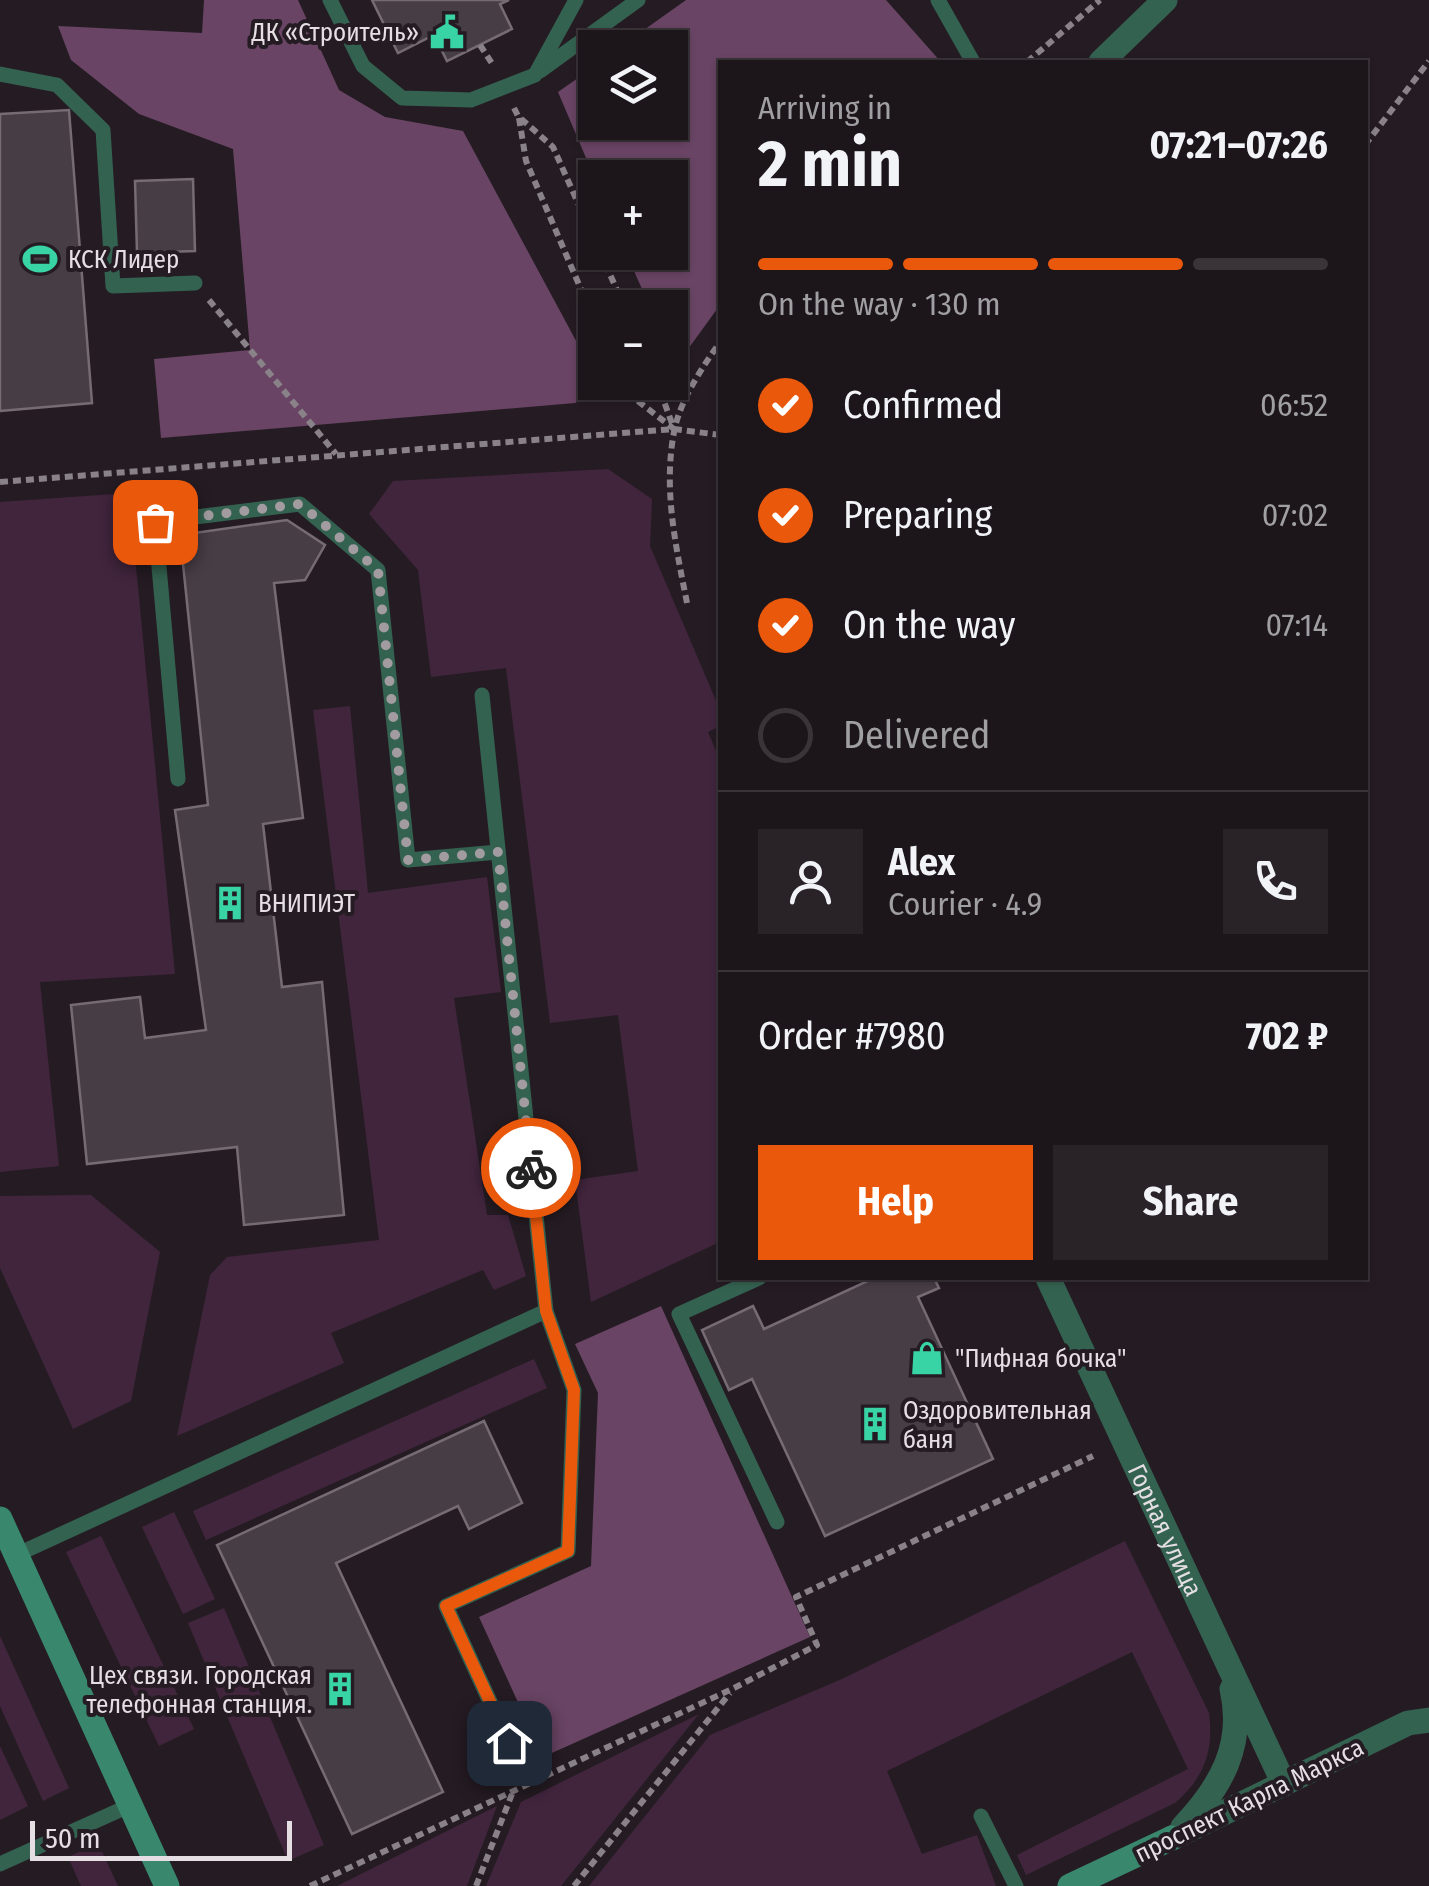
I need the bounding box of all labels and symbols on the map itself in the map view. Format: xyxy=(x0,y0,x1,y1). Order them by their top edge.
public building icon: ДК «Строитель» xyxy=(428,13,466,51)
place label: ДК «Строитель» xyxy=(251,18,419,48)
sports icon: КСК Лидер xyxy=(21,240,59,278)
place label: КСК Лидер xyxy=(68,245,179,275)
pin xyxy=(113,480,198,565)
building icon: ВНИПИЭТ xyxy=(211,884,249,922)
place label: ВНИПИЭТ xyxy=(258,889,355,919)
courier xyxy=(481,1118,581,1218)
shop icon: "Пифная бочка" xyxy=(908,1339,946,1377)
place label: "Пифная бочка" xyxy=(955,1344,1126,1374)
place label: Оздоровительная баня xyxy=(903,1396,1092,1455)
building icon: Оздоровительная баня xyxy=(856,1405,894,1443)
street label: Горная улица xyxy=(1121,1460,1208,1601)
place label: Цех связи. Городская телефонная станция. xyxy=(87,1661,312,1720)
building icon: Цех связи. Городская телефонная станция. xyxy=(321,1670,359,1708)
pin xyxy=(467,1701,552,1786)
street label: проспект Карла Маркса xyxy=(1130,1732,1369,1869)
scale bar xyxy=(30,1816,292,1860)

